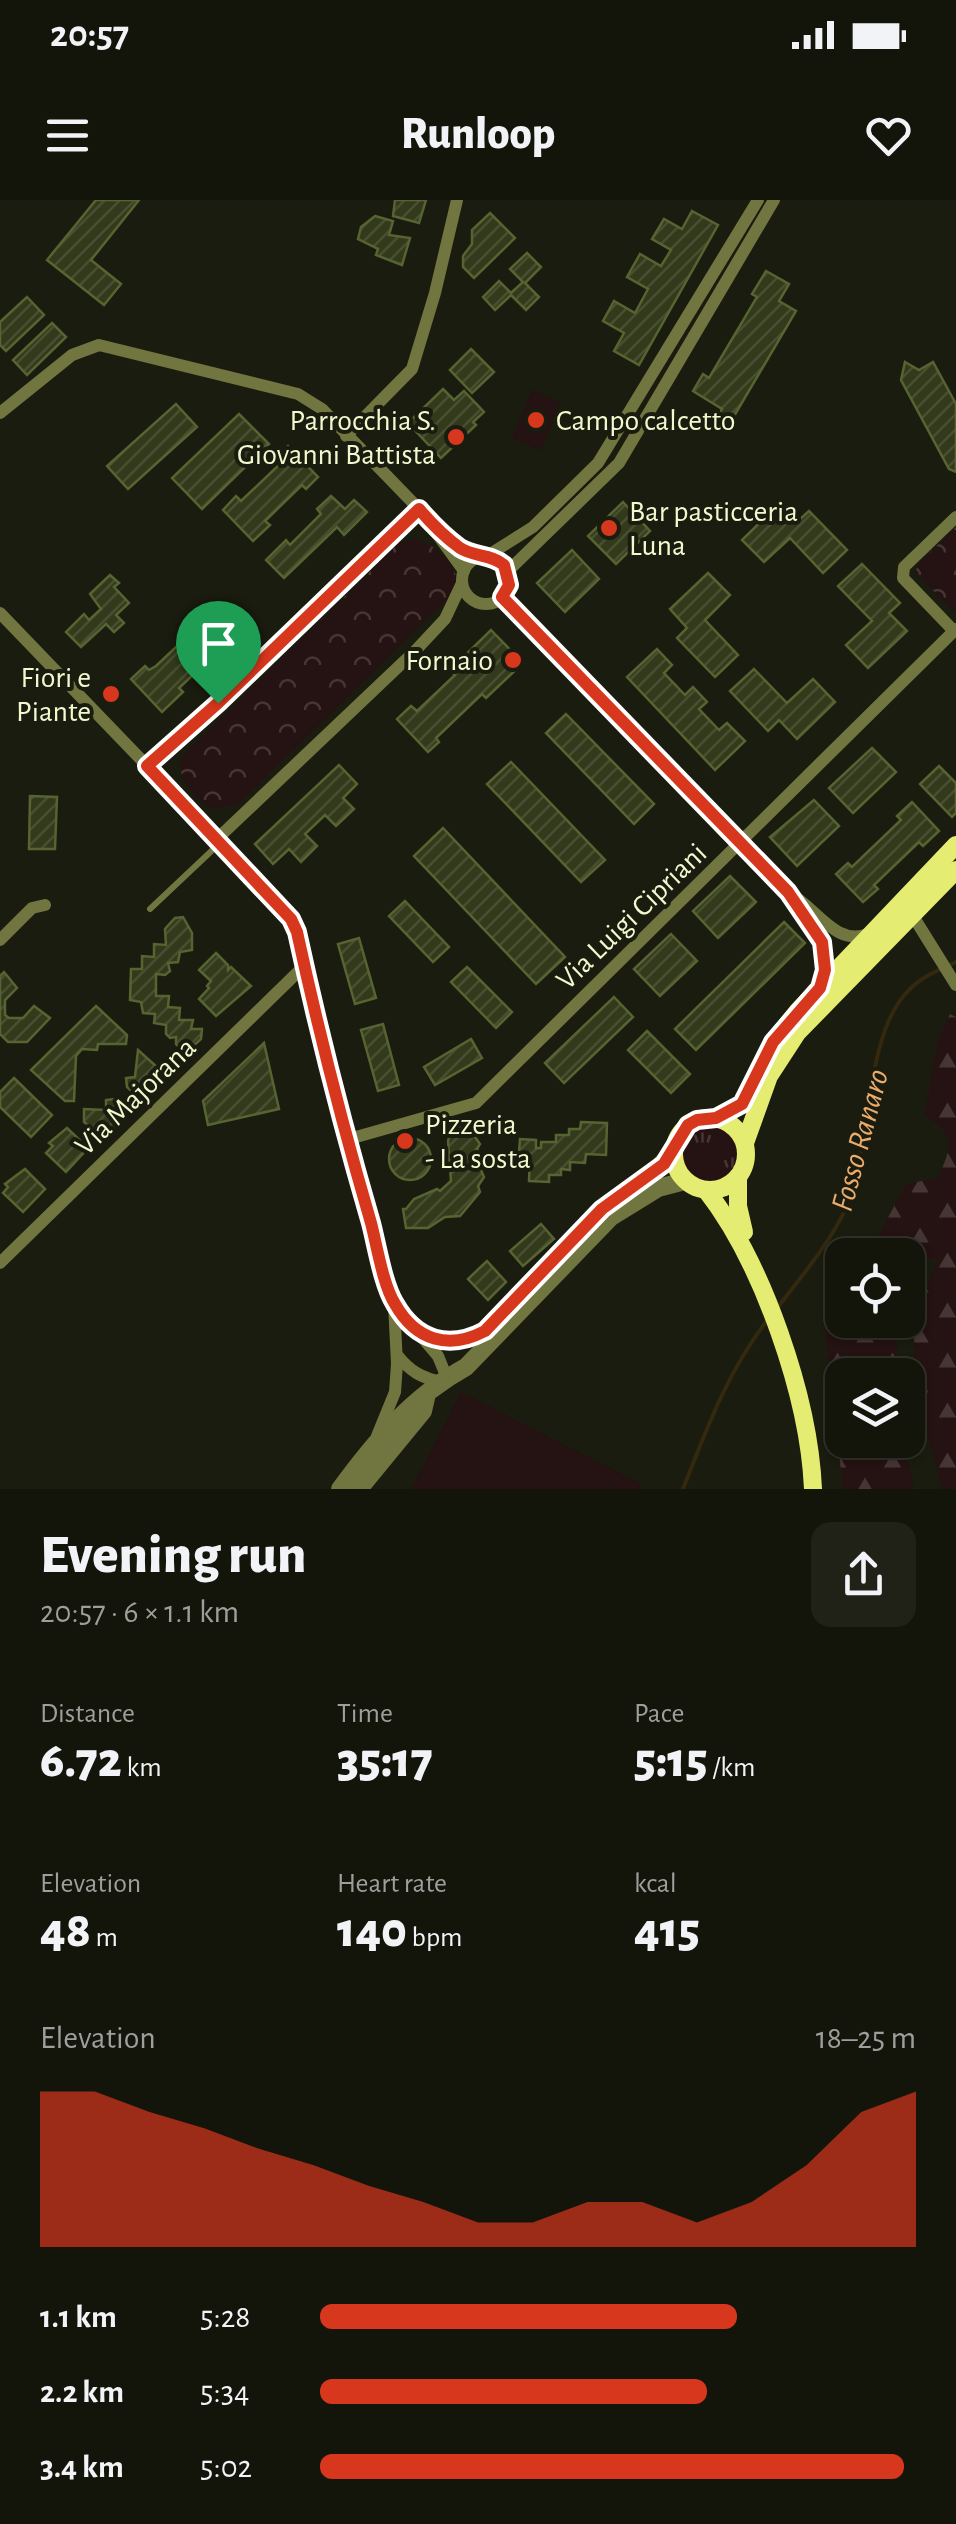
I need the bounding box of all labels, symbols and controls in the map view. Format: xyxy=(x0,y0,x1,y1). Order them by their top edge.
text: 20:57 xyxy=(50,16,129,54)
icon: menu xyxy=(40,108,95,163)
icon: heart xyxy=(861,108,916,163)
text: Runloop xyxy=(401,112,555,157)
place label: Parrocchia S. Giovanni Battista xyxy=(237,406,436,470)
place label: Campo calcetto xyxy=(556,406,735,436)
marker: Campo calcetto xyxy=(525,409,547,431)
marker: Parrocchia S. Giovanni Battista xyxy=(445,426,467,448)
place label: Bar pasticceria Luna xyxy=(629,497,798,561)
marker: Bar pasticceria Luna xyxy=(598,517,620,539)
pin xyxy=(176,601,261,704)
icon: arrive xyxy=(191,616,246,671)
place label: Fornaio xyxy=(406,646,493,676)
marker: Fornaio xyxy=(502,649,524,671)
place label: Fiori e Piante xyxy=(16,663,91,727)
marker: Fiori e Piante xyxy=(100,683,122,705)
street label: Via Luigi Cipriani xyxy=(551,838,713,996)
street label: Via Majorana xyxy=(70,1032,202,1161)
water label: Fosso Ranaro xyxy=(826,1066,894,1215)
place label: Pizzeria - La sosta xyxy=(425,1110,531,1174)
marker: Pizzeria - La sosta xyxy=(394,1130,416,1152)
map controls xyxy=(825,1238,925,1458)
button: locate xyxy=(825,1238,925,1338)
button: layers xyxy=(825,1358,925,1458)
button: share xyxy=(811,1522,916,1627)
text: Evening run xyxy=(40,1528,306,1583)
text: 20:57 · 6 × 1.1 km xyxy=(40,1596,239,1628)
text: Distance xyxy=(40,1700,135,1728)
text: Time xyxy=(337,1700,393,1728)
text: Pace xyxy=(634,1700,684,1728)
text: 6.72 xyxy=(40,1736,122,1786)
text: 35:17 xyxy=(337,1736,433,1786)
text: 5:15 xyxy=(634,1736,708,1786)
text: km xyxy=(122,1754,162,1782)
text: /km xyxy=(708,1754,755,1782)
text: Elevation xyxy=(40,1870,141,1898)
text: Heart rate xyxy=(337,1870,447,1898)
text: kcal xyxy=(634,1870,677,1898)
text: 48 xyxy=(40,1906,91,1956)
text: 140 xyxy=(337,1906,407,1956)
text: 415 xyxy=(634,1906,700,1956)
text: m xyxy=(91,1924,118,1952)
text: bpm xyxy=(407,1924,462,1952)
text: Elevation xyxy=(40,2022,156,2054)
text: 18–25 m xyxy=(816,2022,916,2054)
text: 1.1 km xyxy=(40,2301,117,2333)
text: 5:28 xyxy=(200,2301,250,2333)
text: 2.2 km xyxy=(40,2376,124,2408)
text: 5:34 xyxy=(200,2376,249,2408)
text: 3.4 km xyxy=(40,2451,124,2483)
text: 5:02 xyxy=(200,2451,252,2483)

